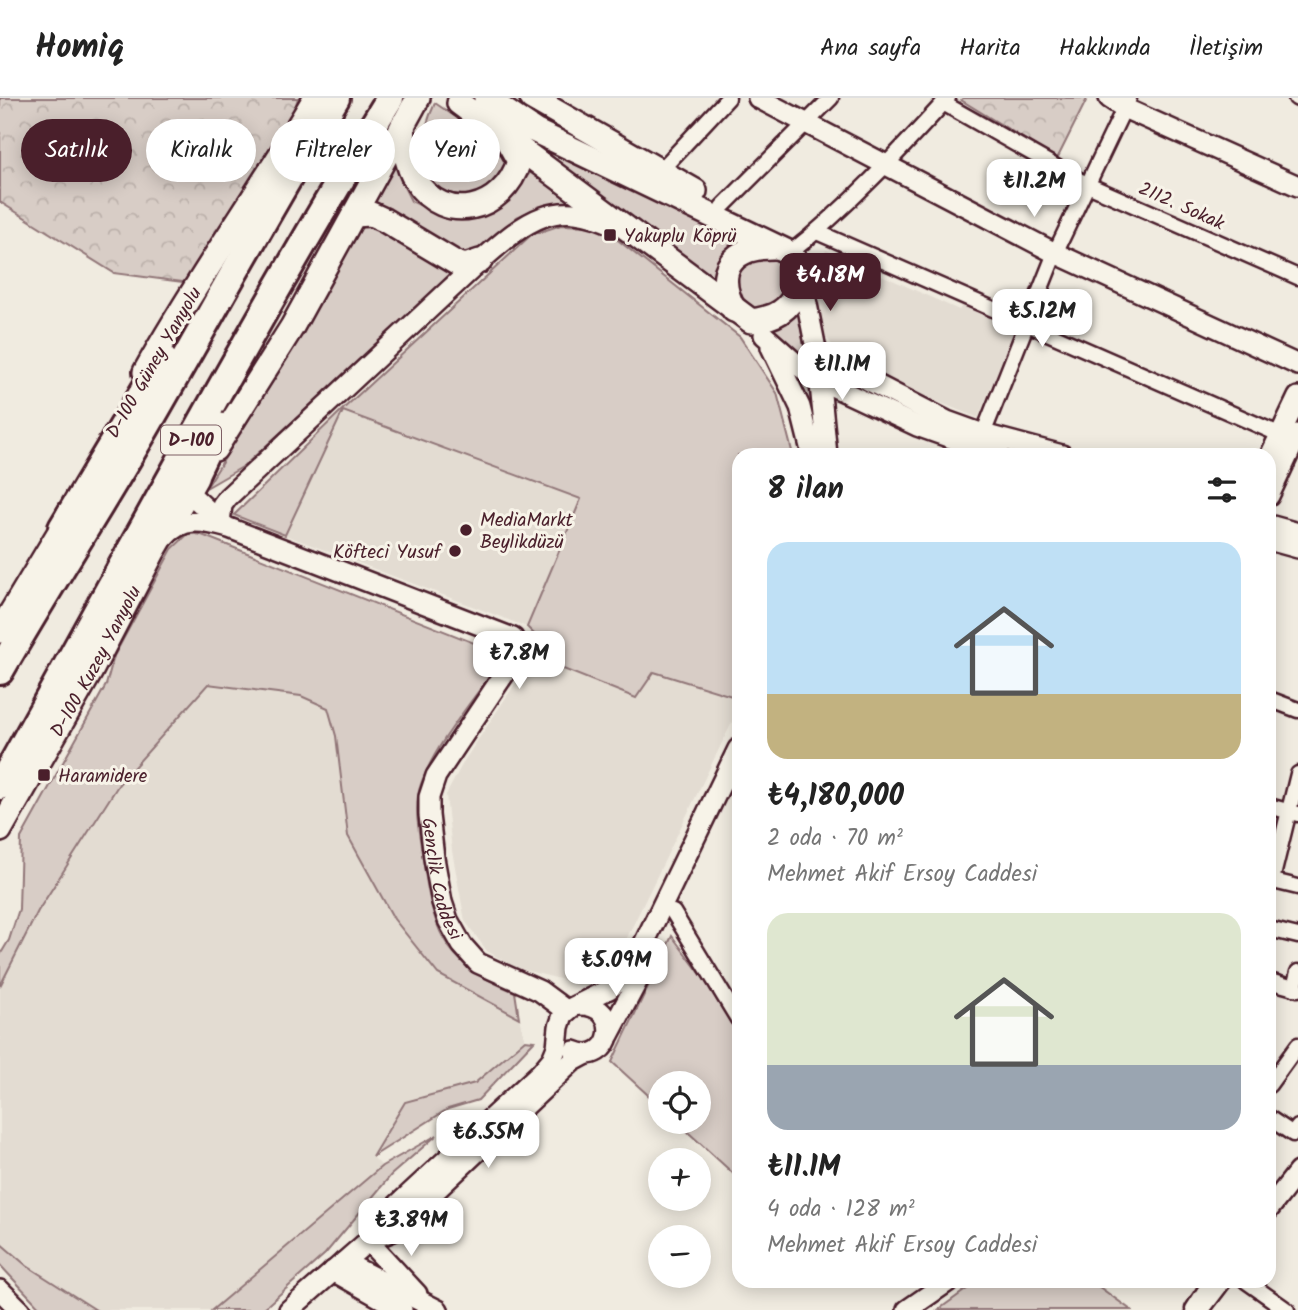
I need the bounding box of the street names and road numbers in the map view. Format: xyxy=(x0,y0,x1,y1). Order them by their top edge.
street label: 2112. Sokak xyxy=(1133,175,1229,239)
street label: D-100 Güney Yanyolu xyxy=(100,282,206,442)
road number: D-100 xyxy=(161,426,221,454)
street label: D-100 Kuzey Yanyolu xyxy=(43,581,150,743)
street label: Gençlik Caddesi xyxy=(412,816,470,948)

